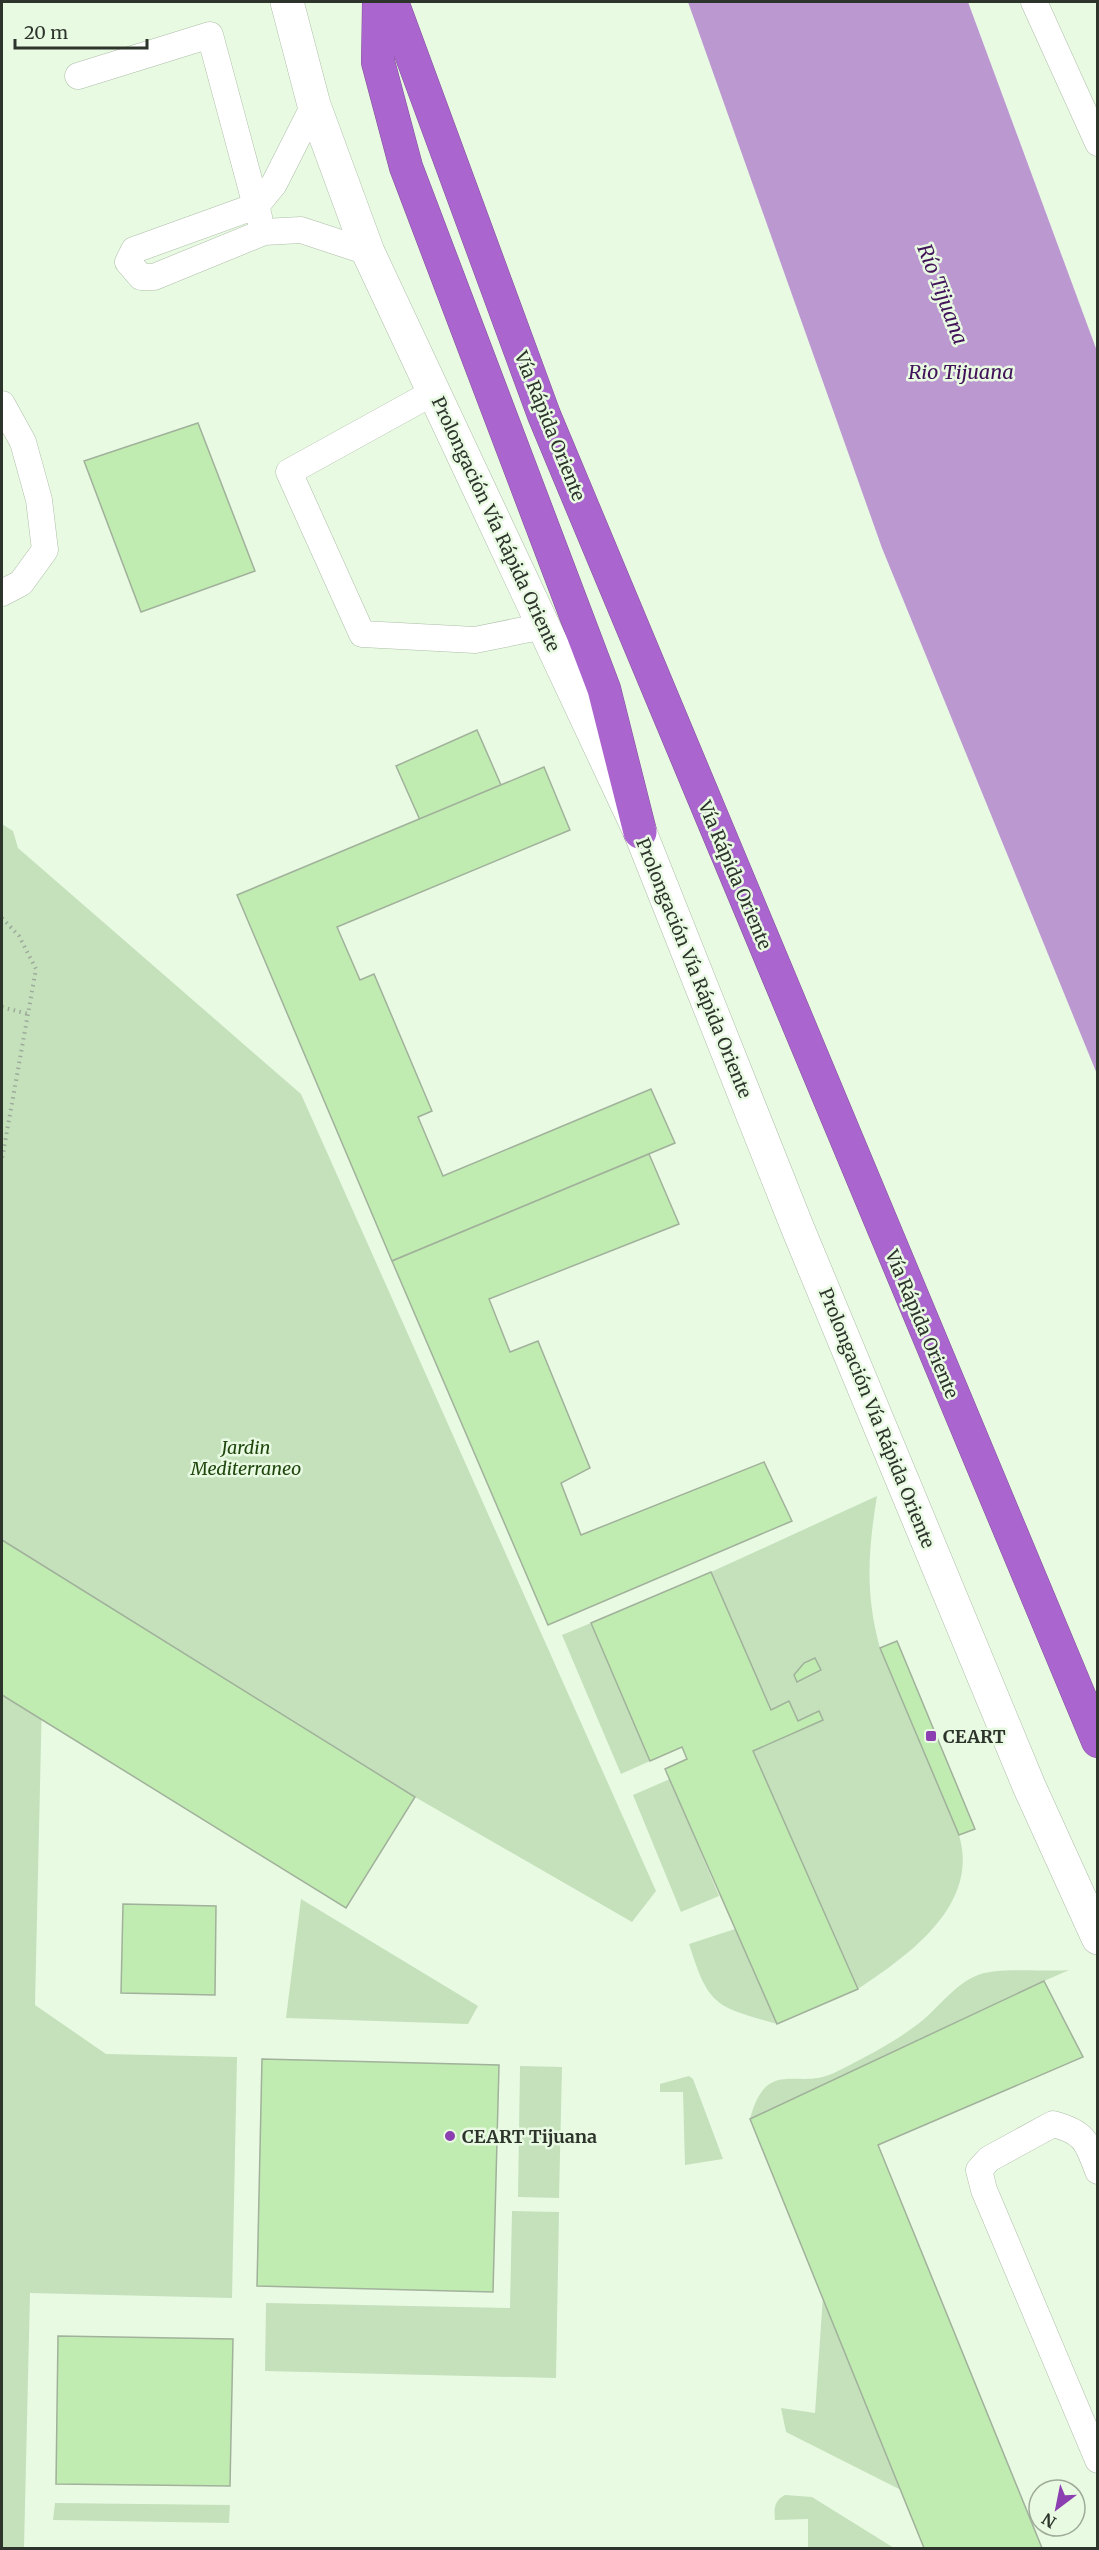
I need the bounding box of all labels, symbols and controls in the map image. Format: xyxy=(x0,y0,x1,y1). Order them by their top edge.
scale bar xyxy=(15,12,147,50)
text: 20 m xyxy=(24,21,68,44)
water label: Río Tijuana xyxy=(912,240,974,348)
street label: Vía Rápida Oriente xyxy=(509,347,590,504)
water label: Rio Tijuana xyxy=(908,359,1014,384)
street label: Prolongación Vía Rápida Oriente xyxy=(427,393,565,655)
street label: Vía Rápida Oriente xyxy=(693,796,777,953)
street label: Prolongación Vía Rápida Oriente xyxy=(631,835,757,1101)
street label: Vía Rápida Oriente xyxy=(880,1245,964,1402)
street label: Prolongación Vía Rápida Oriente xyxy=(814,1285,940,1551)
park label: Jardin Mediterraneo xyxy=(190,1436,301,1480)
place label: CEART xyxy=(943,1725,1006,1748)
marker: CEART xyxy=(924,1729,938,1743)
place label: CEART Tijuana xyxy=(462,2125,597,2148)
marker: CEART Tijuana xyxy=(443,2129,457,2143)
north arrow xyxy=(1027,2478,1087,2538)
text: N xyxy=(1038,2509,1060,2533)

